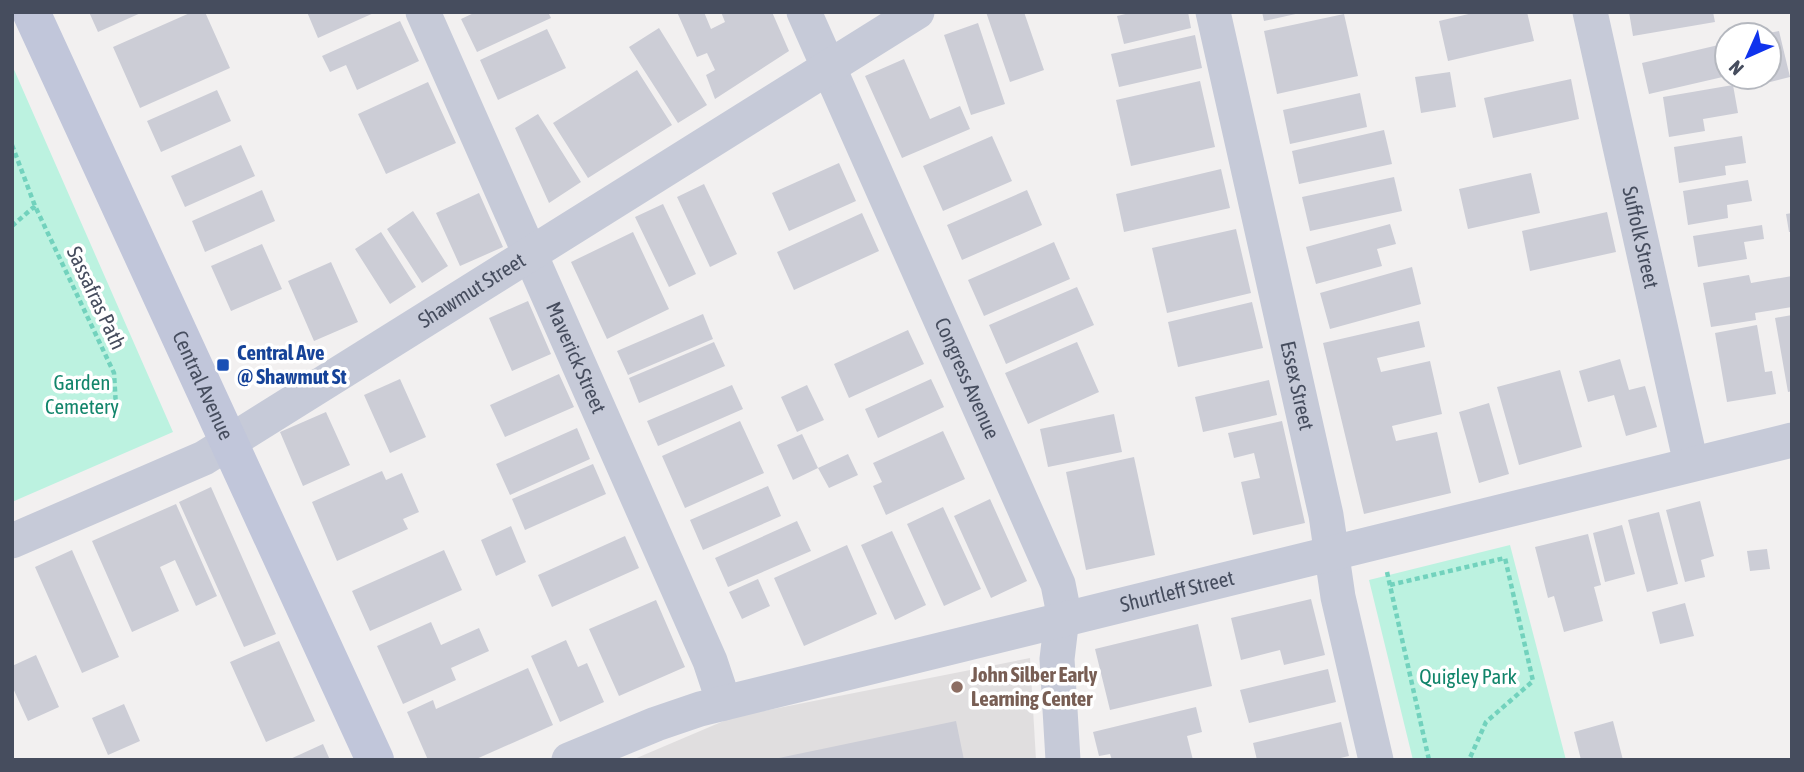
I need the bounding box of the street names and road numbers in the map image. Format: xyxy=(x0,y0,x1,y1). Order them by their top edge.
street label: Suffolk Street xyxy=(1618,184,1664,291)
street label: Sassafras Path xyxy=(63,242,131,353)
street label: Shawmut Street xyxy=(413,247,529,332)
street label: Maverick Street xyxy=(542,298,612,417)
street label: Congress Avenue xyxy=(930,314,1005,442)
street label: Central Avenue xyxy=(168,327,239,443)
street label: Essex Street xyxy=(1276,339,1320,432)
street label: Shurtleff Street xyxy=(1117,565,1236,616)

